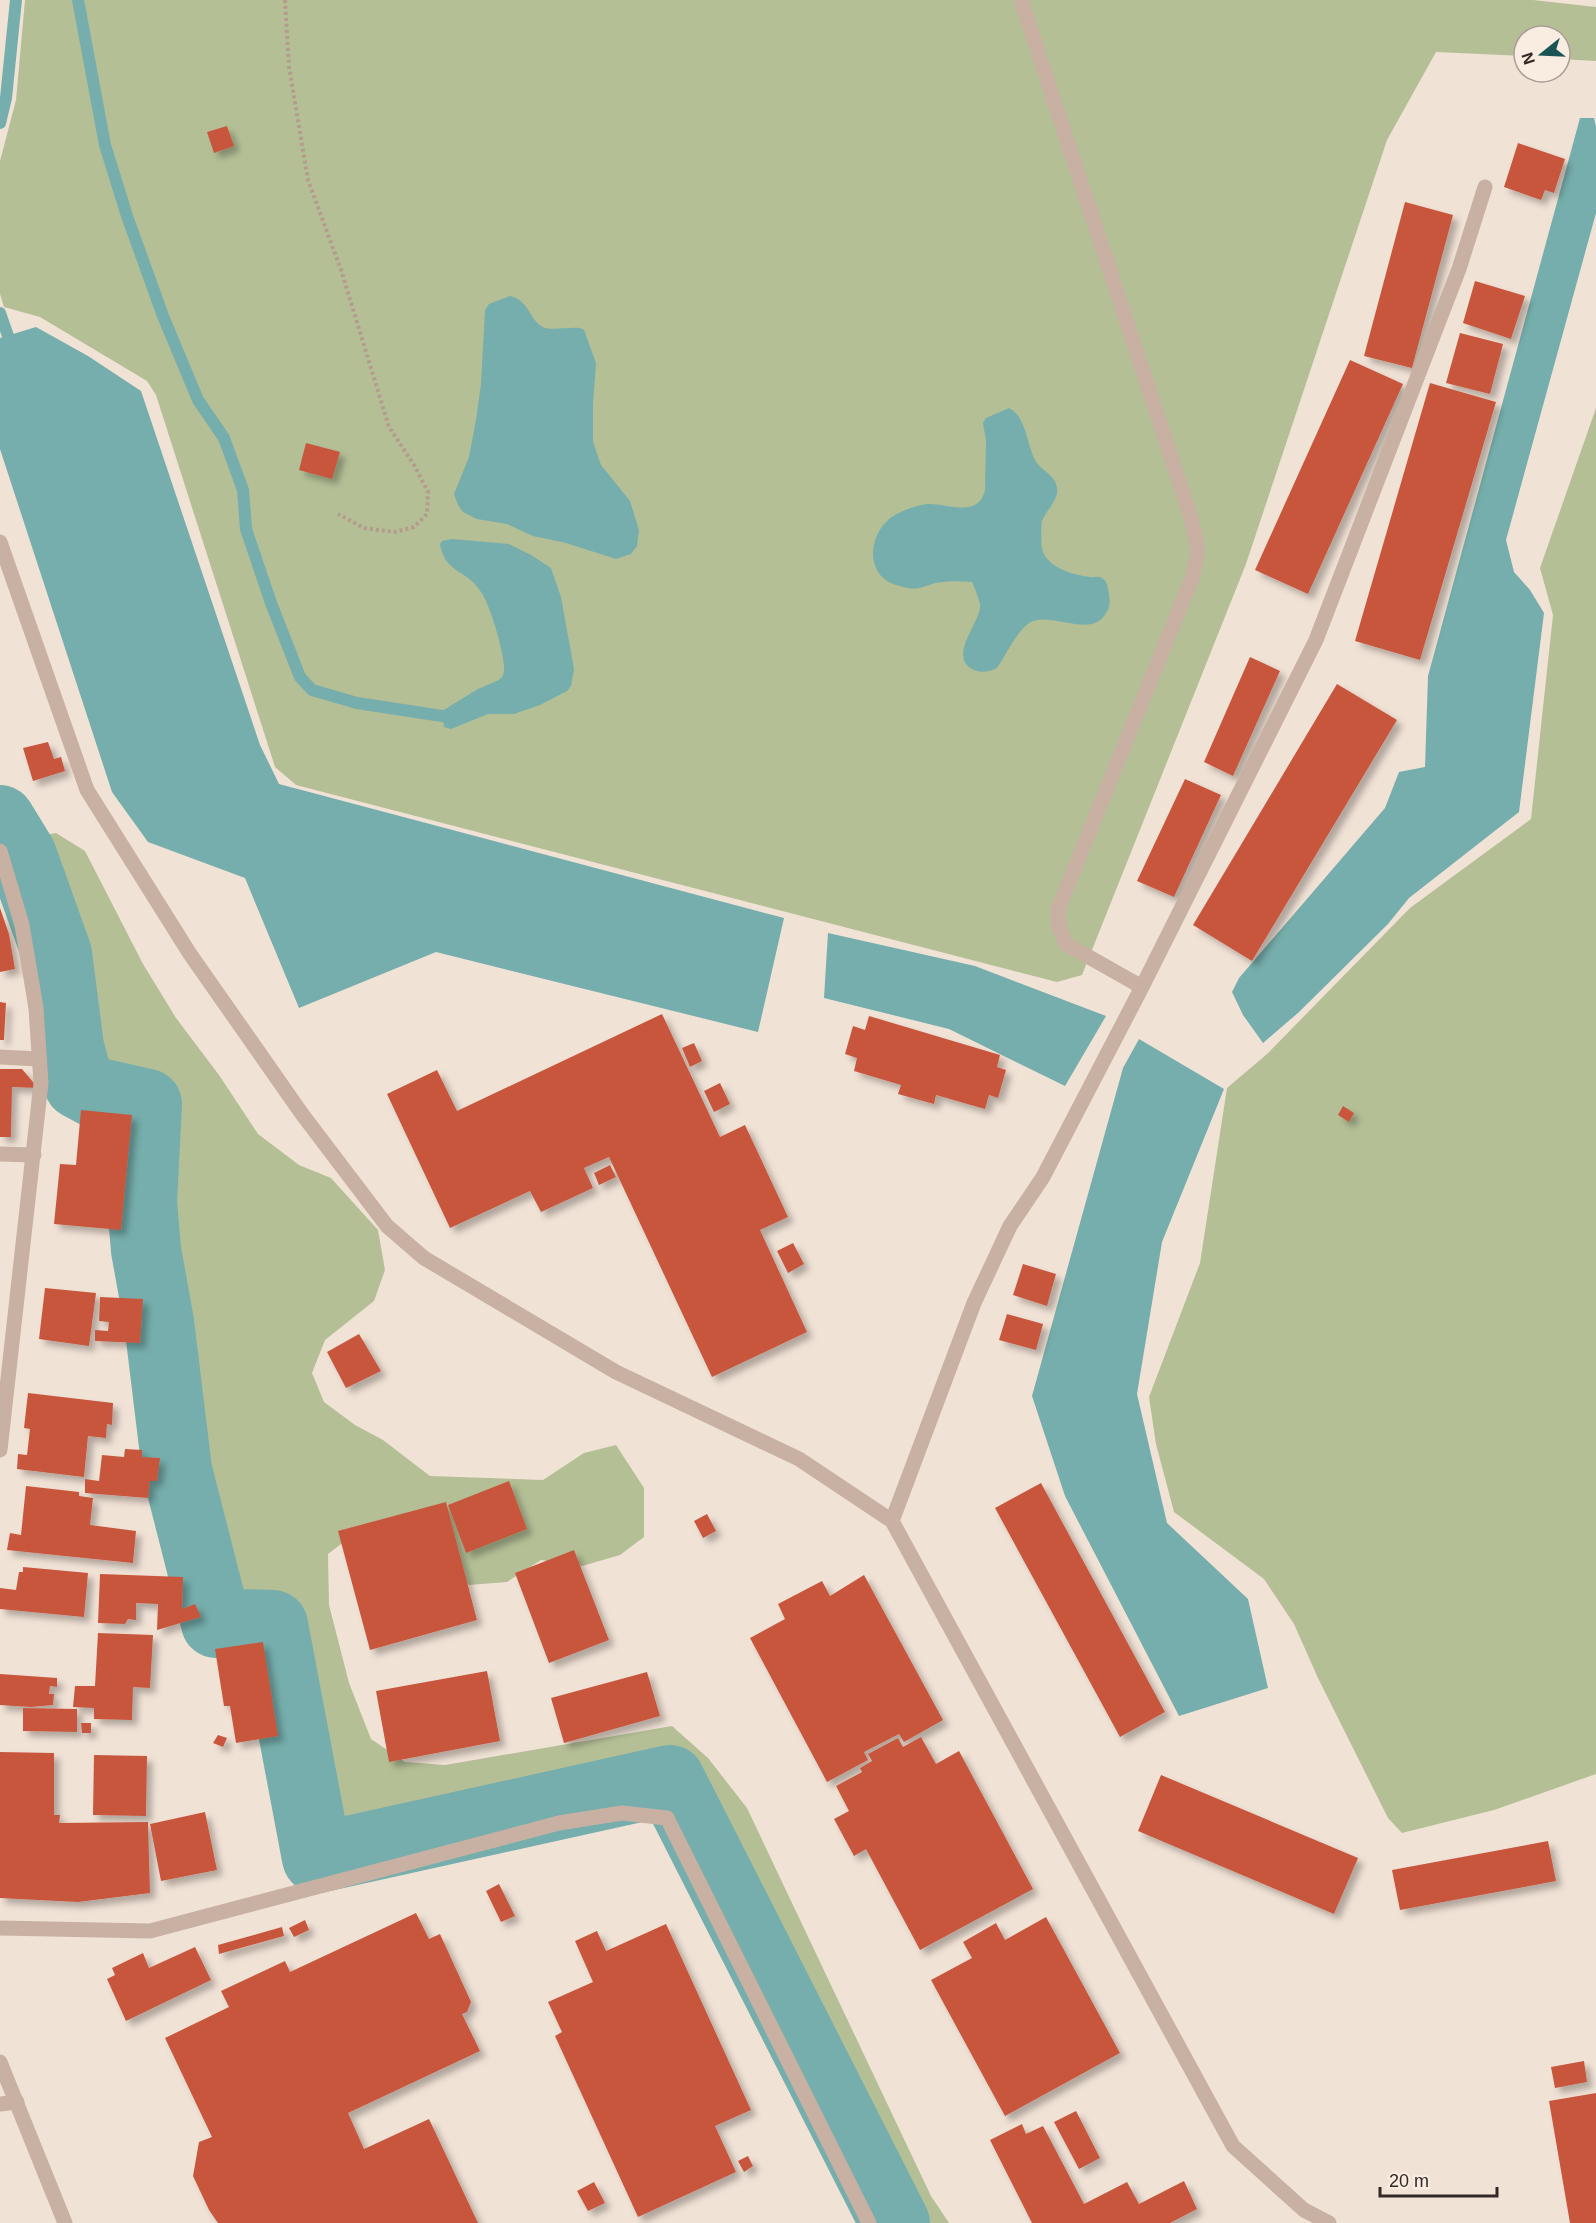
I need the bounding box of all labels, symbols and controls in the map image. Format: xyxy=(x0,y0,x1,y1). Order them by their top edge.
north arrow xyxy=(1512,24,1572,84)
text: N xyxy=(1518,50,1538,67)
scale bar xyxy=(1380,2160,1497,2198)
text: 20 m xyxy=(1389,2171,1429,2191)

